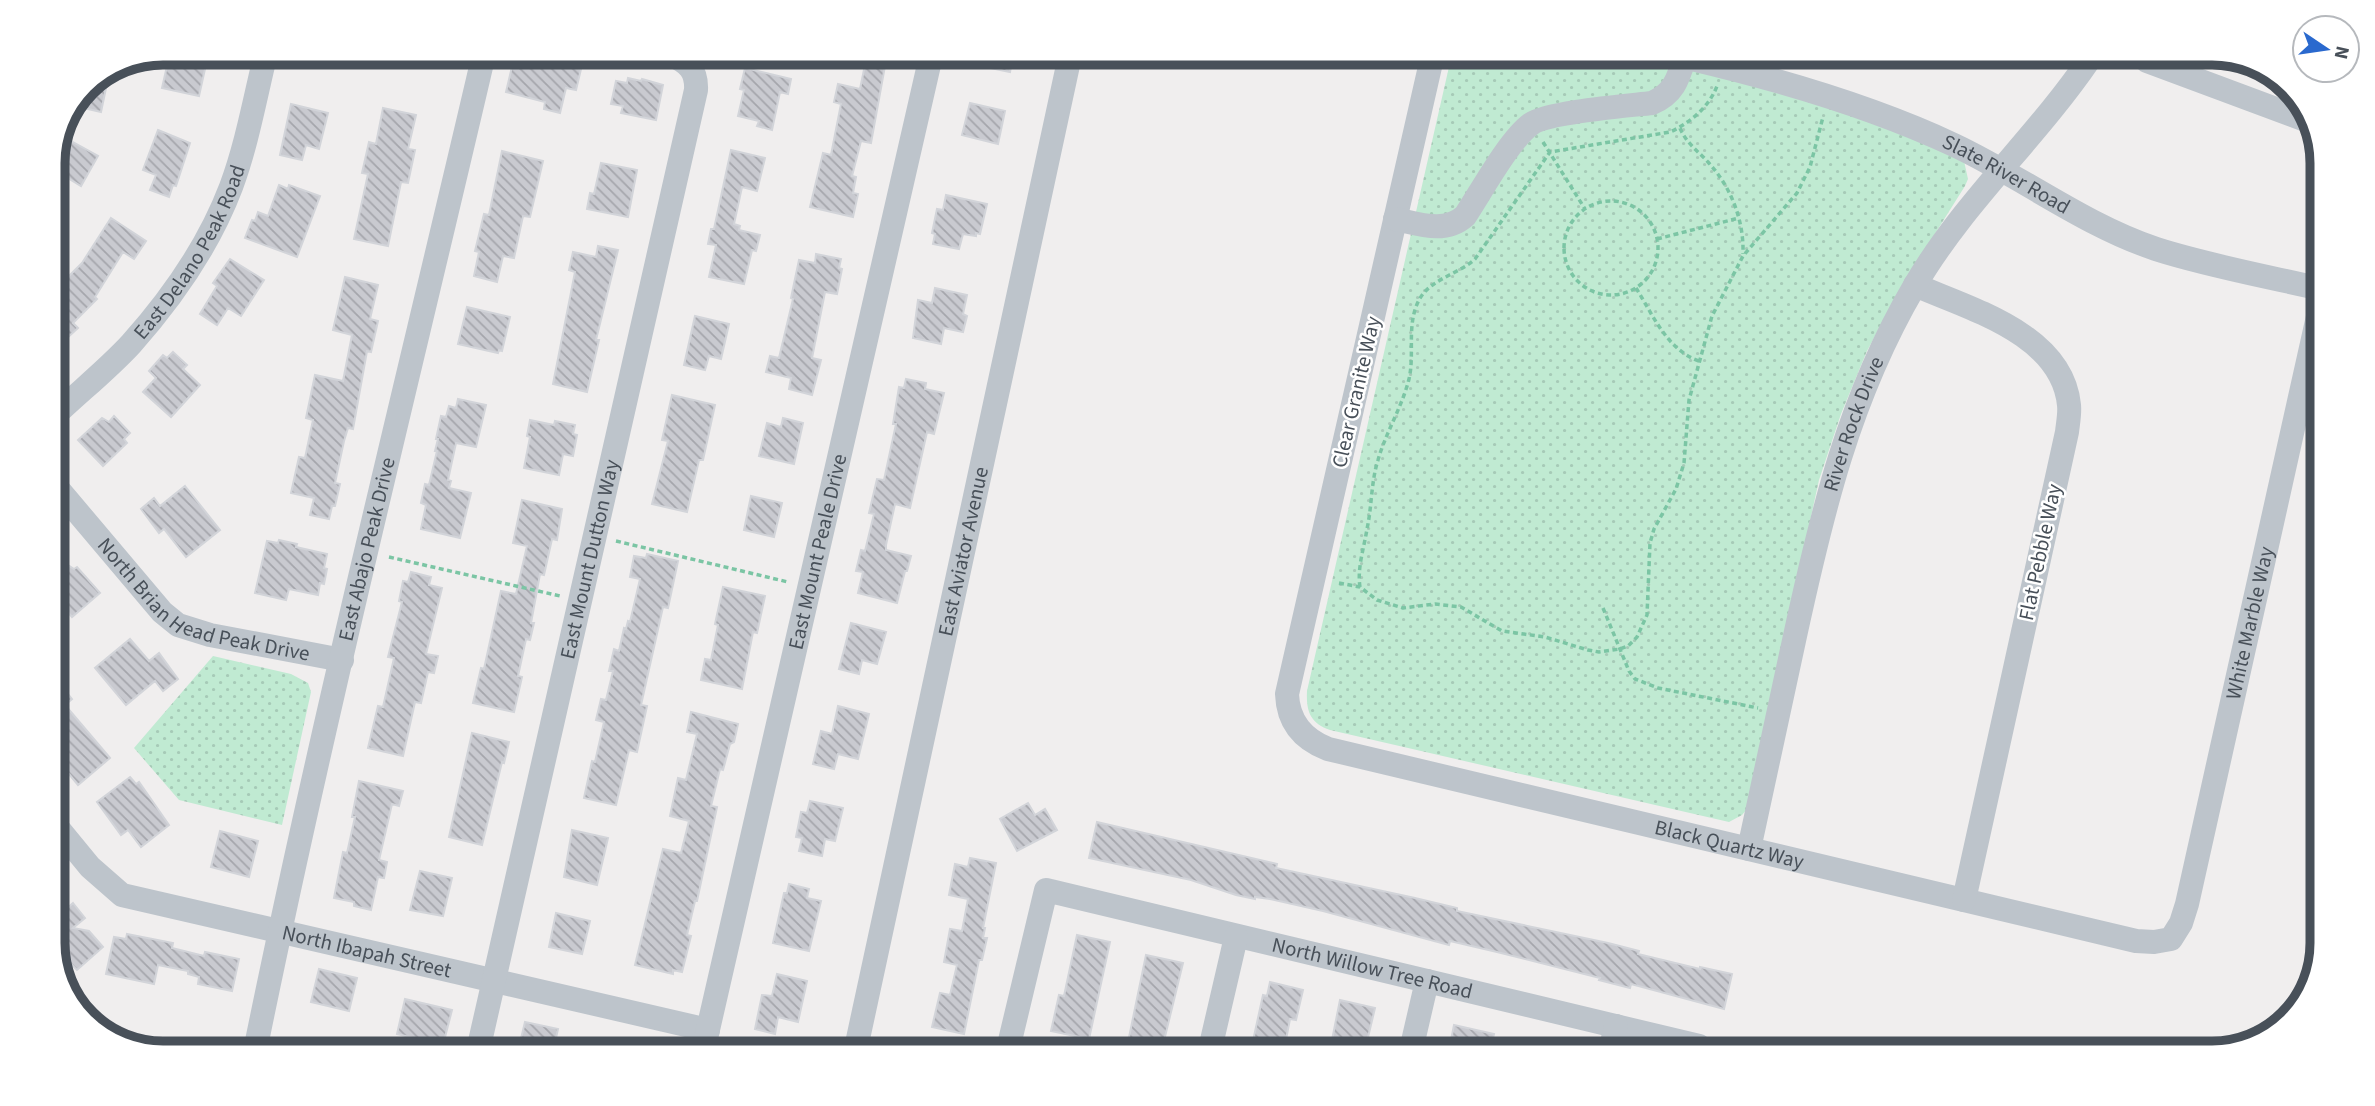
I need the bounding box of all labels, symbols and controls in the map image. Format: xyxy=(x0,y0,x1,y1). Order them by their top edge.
north arrow xyxy=(2291,14,2361,84)
text: N xyxy=(2327,43,2356,62)
street label: Slate River Road xyxy=(1937,127,2076,222)
street label: East Delano Peak Road xyxy=(126,161,253,346)
street label: Clear Granite Way xyxy=(1324,313,1388,471)
street label: River Rock Drive xyxy=(1816,352,1891,495)
street label: East Mount Peale Drive xyxy=(780,451,854,653)
street label: East Abajo Peak Drive xyxy=(331,454,403,644)
street label: East Mount Dutton Way xyxy=(552,456,627,662)
street label: East Aviator Avenue xyxy=(930,464,996,639)
street label: Flat Pebble Way xyxy=(2011,481,2069,623)
street label: North Brian Head Peak Drive xyxy=(90,531,312,669)
street label: White Marble Way xyxy=(2218,543,2281,702)
street label: Black Quartz Way xyxy=(1652,812,1807,877)
street label: North Ibapah Street xyxy=(279,917,454,985)
street label: North Willow Tree Road xyxy=(1269,929,1476,1006)

